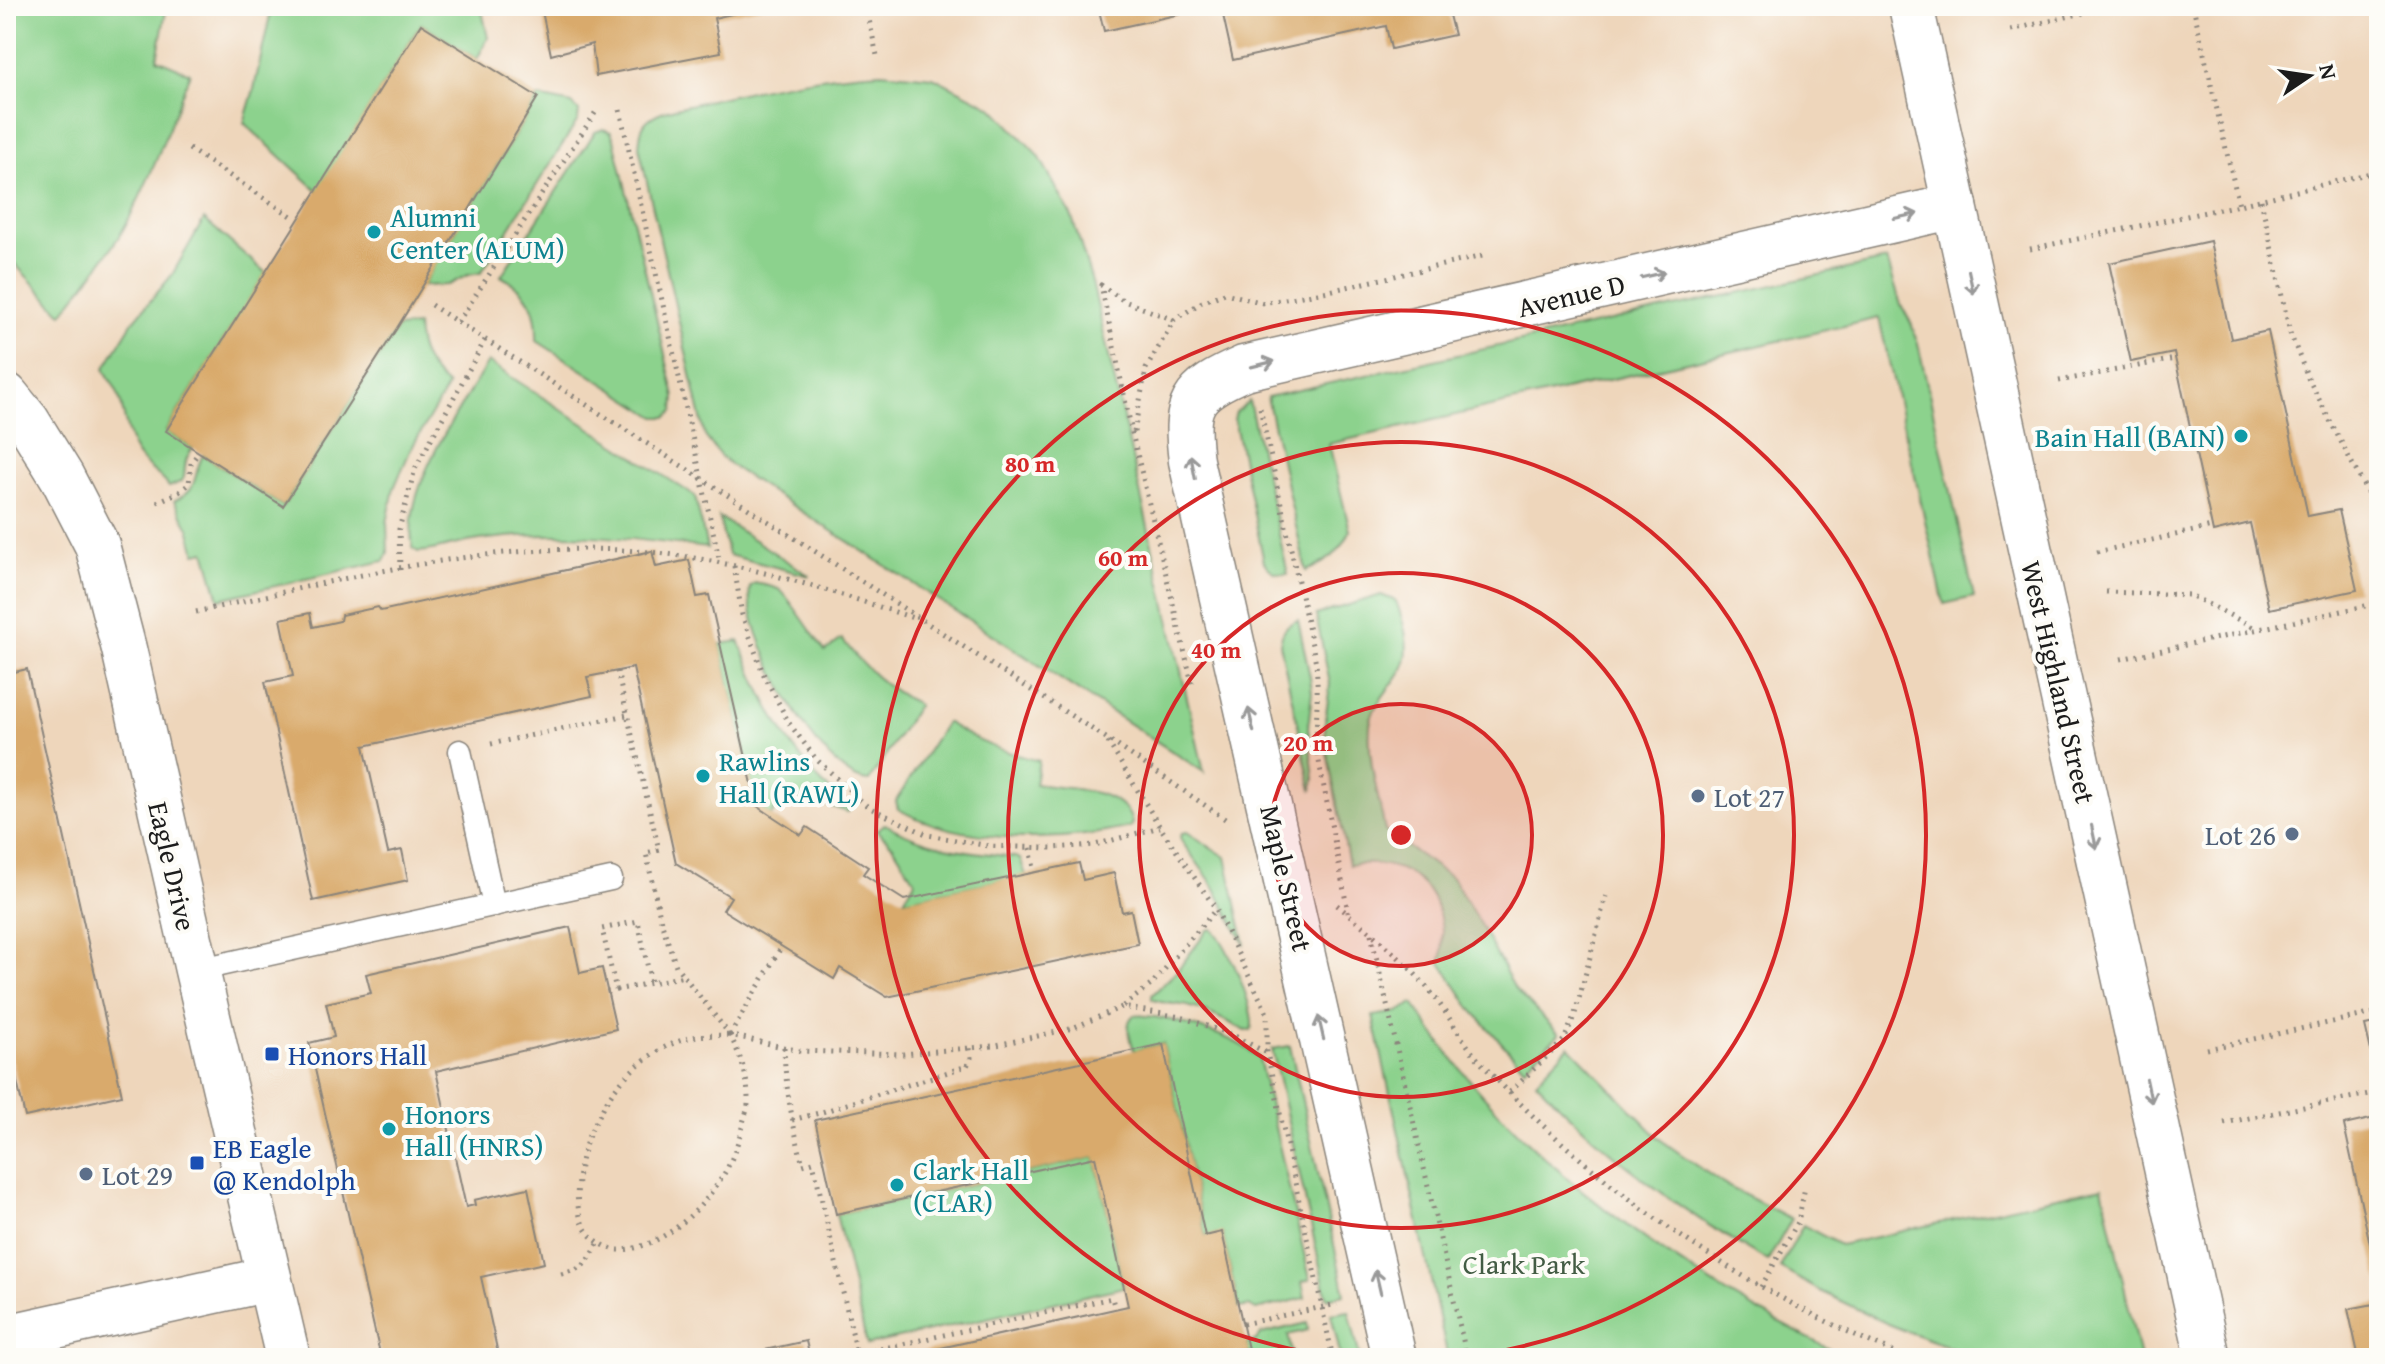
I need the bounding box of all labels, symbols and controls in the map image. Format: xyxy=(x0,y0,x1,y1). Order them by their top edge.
north arrow xyxy=(2269,36,2349,116)
text: N xyxy=(2311,61,2346,83)
place label: Alumni Center (ALUM) xyxy=(390,196,565,269)
one-way arrow xyxy=(1893,208,1919,223)
marker: Alumni Center (ALUM) xyxy=(365,223,383,241)
street label: Avenue D xyxy=(1513,263,1629,327)
one-way arrow xyxy=(1640,267,1665,282)
one-way arrow xyxy=(1964,269,1979,295)
one-way arrow xyxy=(1250,355,1275,370)
place label: Bain Hall (BAIN) xyxy=(2035,416,2225,457)
marker: Bain Hall (BAIN) xyxy=(2232,427,2250,445)
text: 80 m xyxy=(1005,446,1056,481)
one-way arrow xyxy=(1185,454,1200,480)
text: 60 m xyxy=(1098,540,1149,575)
street label: West Highland Street xyxy=(2011,557,2107,807)
text: 40 m xyxy=(1191,632,1242,667)
one-way arrow xyxy=(1243,708,1258,733)
text: 20 m xyxy=(1283,725,1334,760)
place label: Rawlins Hall (RAWL) xyxy=(719,740,860,813)
marker: Rawlins Hall (RAWL) xyxy=(694,767,712,785)
place label: Lot 27 xyxy=(1714,776,1785,817)
marker: Lot 27 xyxy=(1689,787,1707,805)
street label: Eagle Drive xyxy=(138,797,208,935)
street label: Maple Street xyxy=(1250,801,1324,955)
place label: Lot 26 xyxy=(2205,814,2276,855)
centre of rings xyxy=(1387,821,1415,849)
one-way arrow xyxy=(2087,824,2102,849)
marker: Lot 26 xyxy=(2283,825,2301,843)
one-way arrow xyxy=(1313,1016,1328,1041)
place label: Honors Hall xyxy=(288,1034,427,1075)
marker: Honors Hall xyxy=(263,1045,281,1063)
one-way arrow xyxy=(2142,1078,2157,1103)
place label: Honors Hall (HNRS) xyxy=(405,1093,543,1166)
marker: Honors Hall (HNRS) xyxy=(380,1120,398,1138)
place label: EB Eagle @ Kendolph xyxy=(213,1127,356,1200)
place label: Clark Hall (CLAR) xyxy=(913,1149,1029,1222)
place label: Lot 29 xyxy=(102,1154,173,1195)
marker: EB Eagle @ Kendolph xyxy=(188,1154,206,1172)
marker: Lot 29 xyxy=(77,1165,95,1183)
marker: Clark Hall (CLAR) xyxy=(888,1176,906,1194)
park label: Clark Park xyxy=(1463,1243,1586,1284)
one-way arrow xyxy=(1370,1269,1385,1295)

